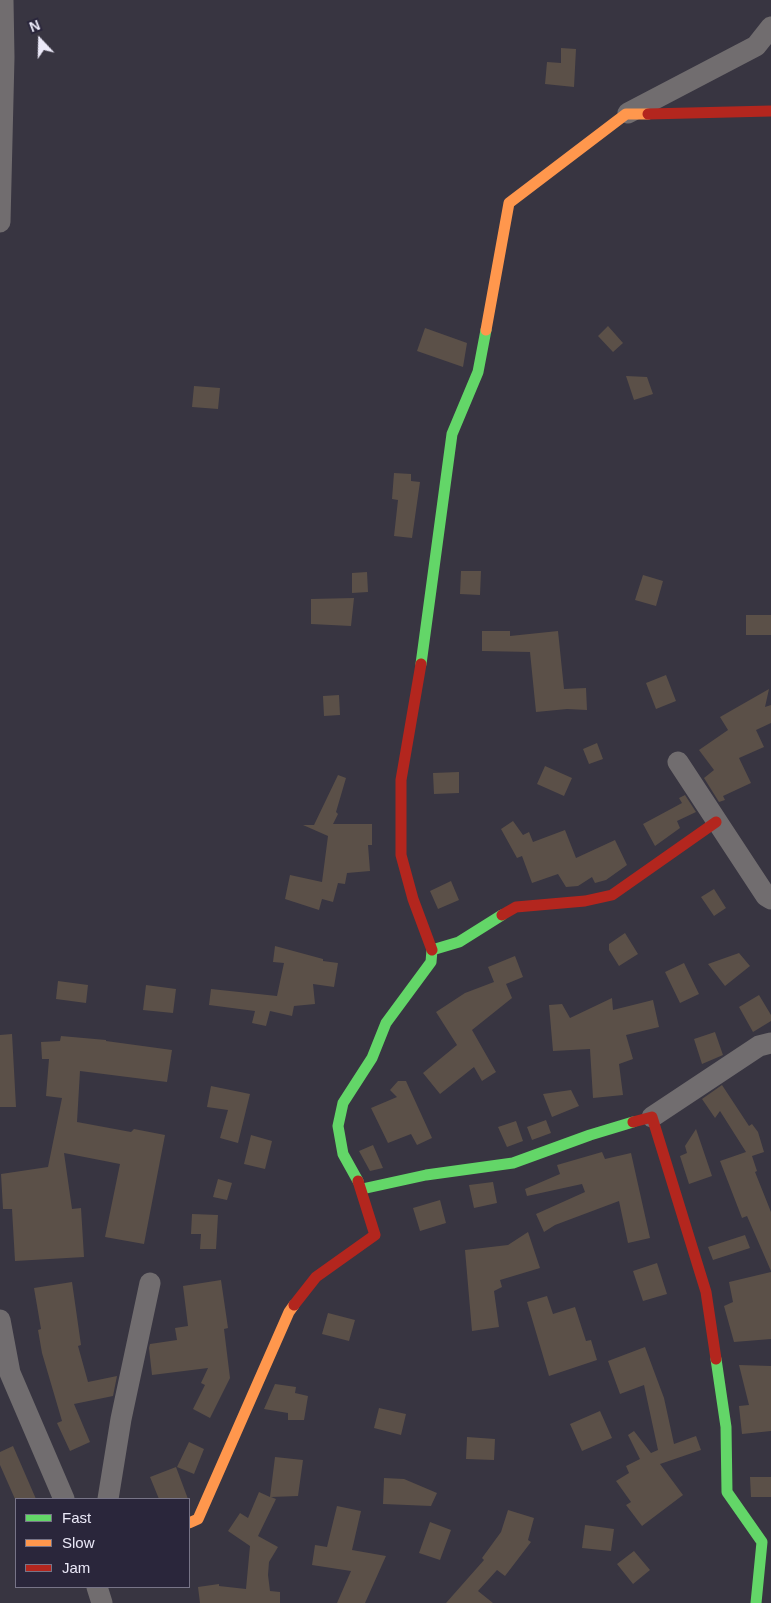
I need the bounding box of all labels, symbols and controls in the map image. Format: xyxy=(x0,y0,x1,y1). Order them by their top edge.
north arrow xyxy=(15,15,65,65)
text: N xyxy=(27,17,42,35)
legend xyxy=(15,1498,190,1588)
text: Fast xyxy=(62,1509,91,1526)
text: Slow xyxy=(62,1534,95,1551)
text: Jam xyxy=(62,1559,90,1576)

